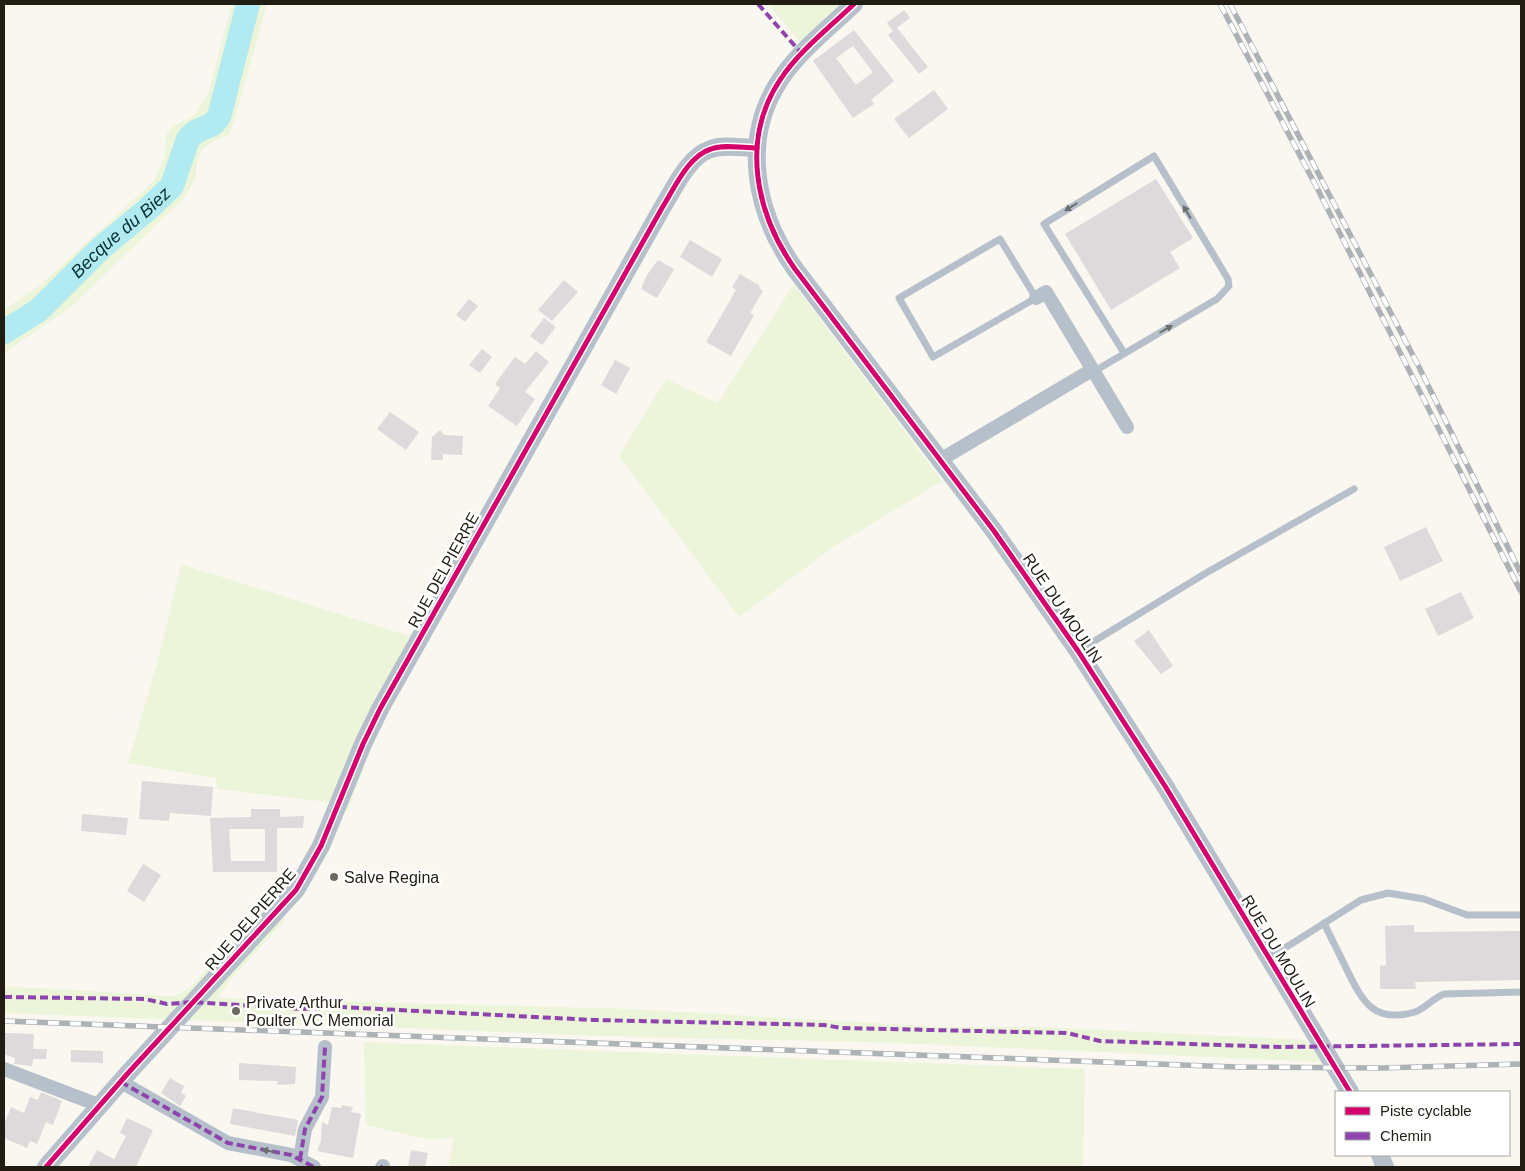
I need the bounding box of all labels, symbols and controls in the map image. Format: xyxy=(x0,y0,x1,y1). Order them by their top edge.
water label: Becque du Biez xyxy=(67,183,174,282)
one-way arrow xyxy=(1065,202,1078,212)
one-way arrow xyxy=(1183,205,1192,218)
one-way arrow xyxy=(1159,324,1172,333)
street label: RUE DELPIERRE xyxy=(405,510,482,631)
street label: RUE DU MOULIN xyxy=(1020,550,1105,666)
street label: RUE DELPIERRE xyxy=(202,865,299,974)
place label: Salve Regina xyxy=(344,869,439,886)
marker: Salve Regina xyxy=(328,871,340,883)
street label: RUE DU MOULIN xyxy=(1238,892,1319,1011)
place label: Private Arthur Poulter VC Memorial xyxy=(246,994,394,1029)
marker: Private Arthur Poulter VC Memorial xyxy=(230,1005,242,1017)
legend xyxy=(1335,1091,1510,1156)
text: Piste cyclable xyxy=(1380,1102,1472,1119)
text: Chemin xyxy=(1380,1127,1432,1144)
one-way arrow xyxy=(261,1147,276,1155)

